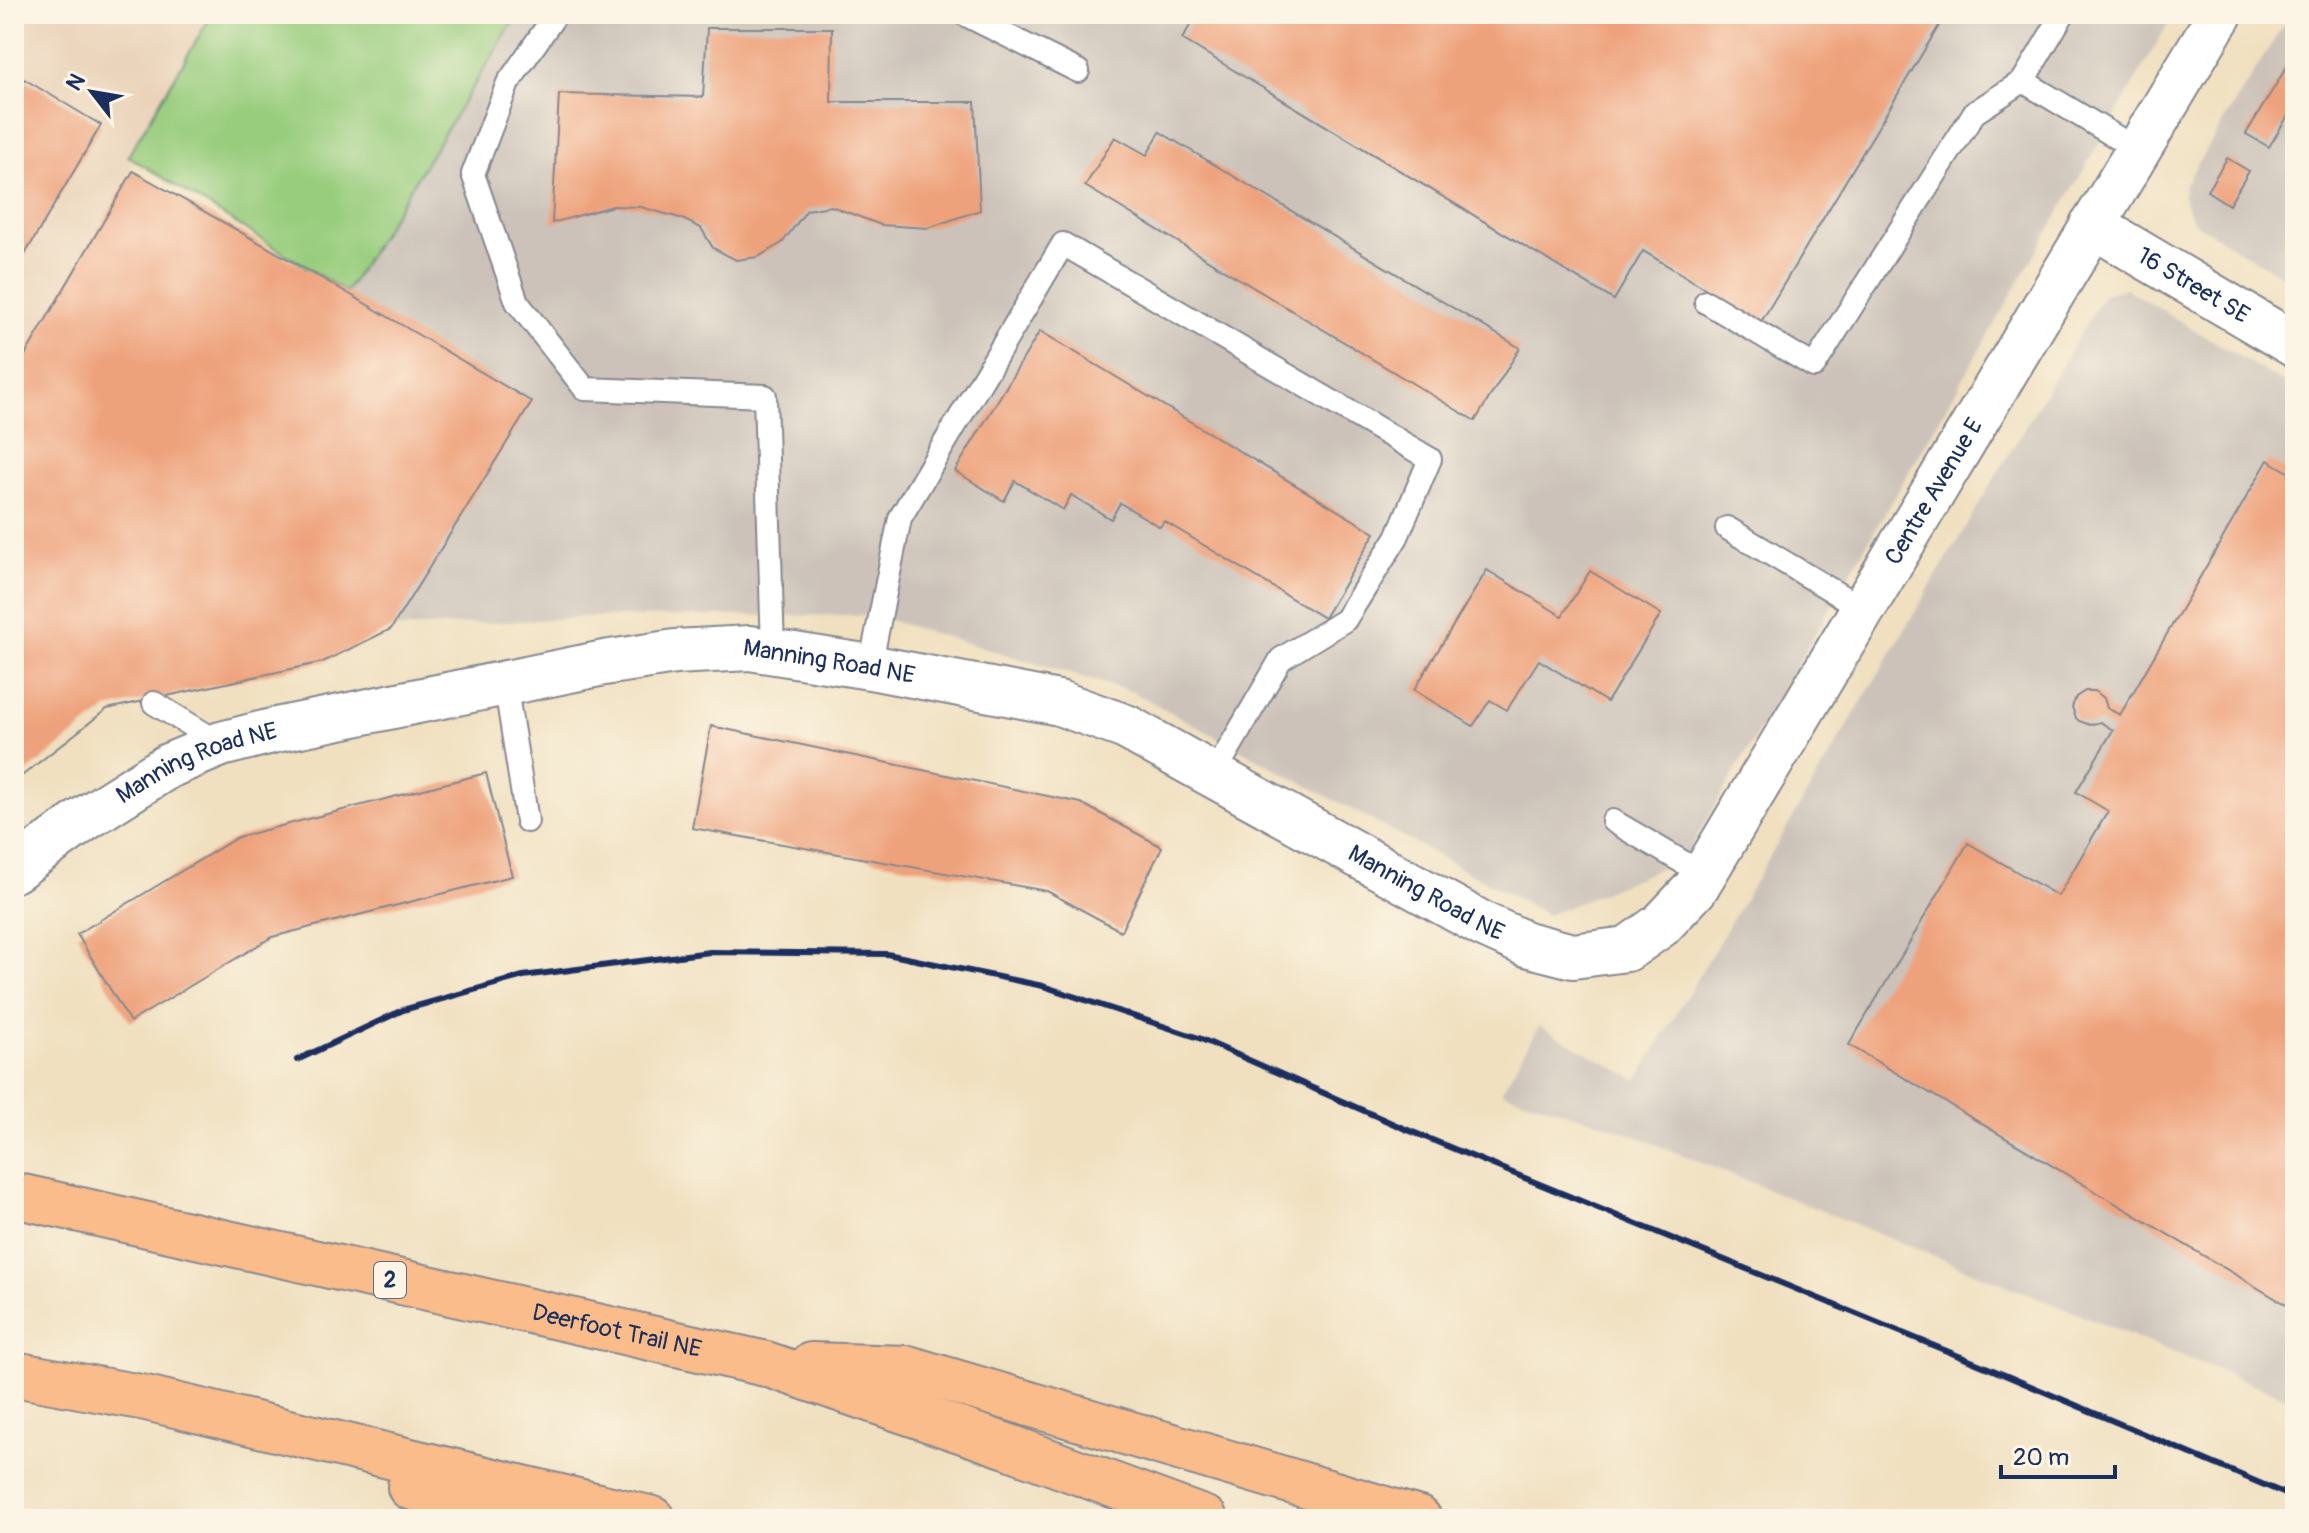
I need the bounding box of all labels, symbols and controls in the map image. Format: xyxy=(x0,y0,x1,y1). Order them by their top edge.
north arrow xyxy=(52,52,132,132)
text: N xyxy=(60,69,92,96)
street label: 16 Street SE xyxy=(2132,241,2255,329)
street label: Centre Avenue E xyxy=(1879,413,1989,570)
street label: Manning Road NE xyxy=(741,633,917,690)
street label: Manning Road NE xyxy=(111,716,280,810)
street label: Manning Road NE xyxy=(1343,838,1509,947)
road number: 2 xyxy=(374,1262,406,1298)
street label: Deerfoot Trail NE xyxy=(530,1297,704,1364)
scale bar xyxy=(2001,1429,2115,1479)
text: 20 m xyxy=(2013,1443,2069,1472)

